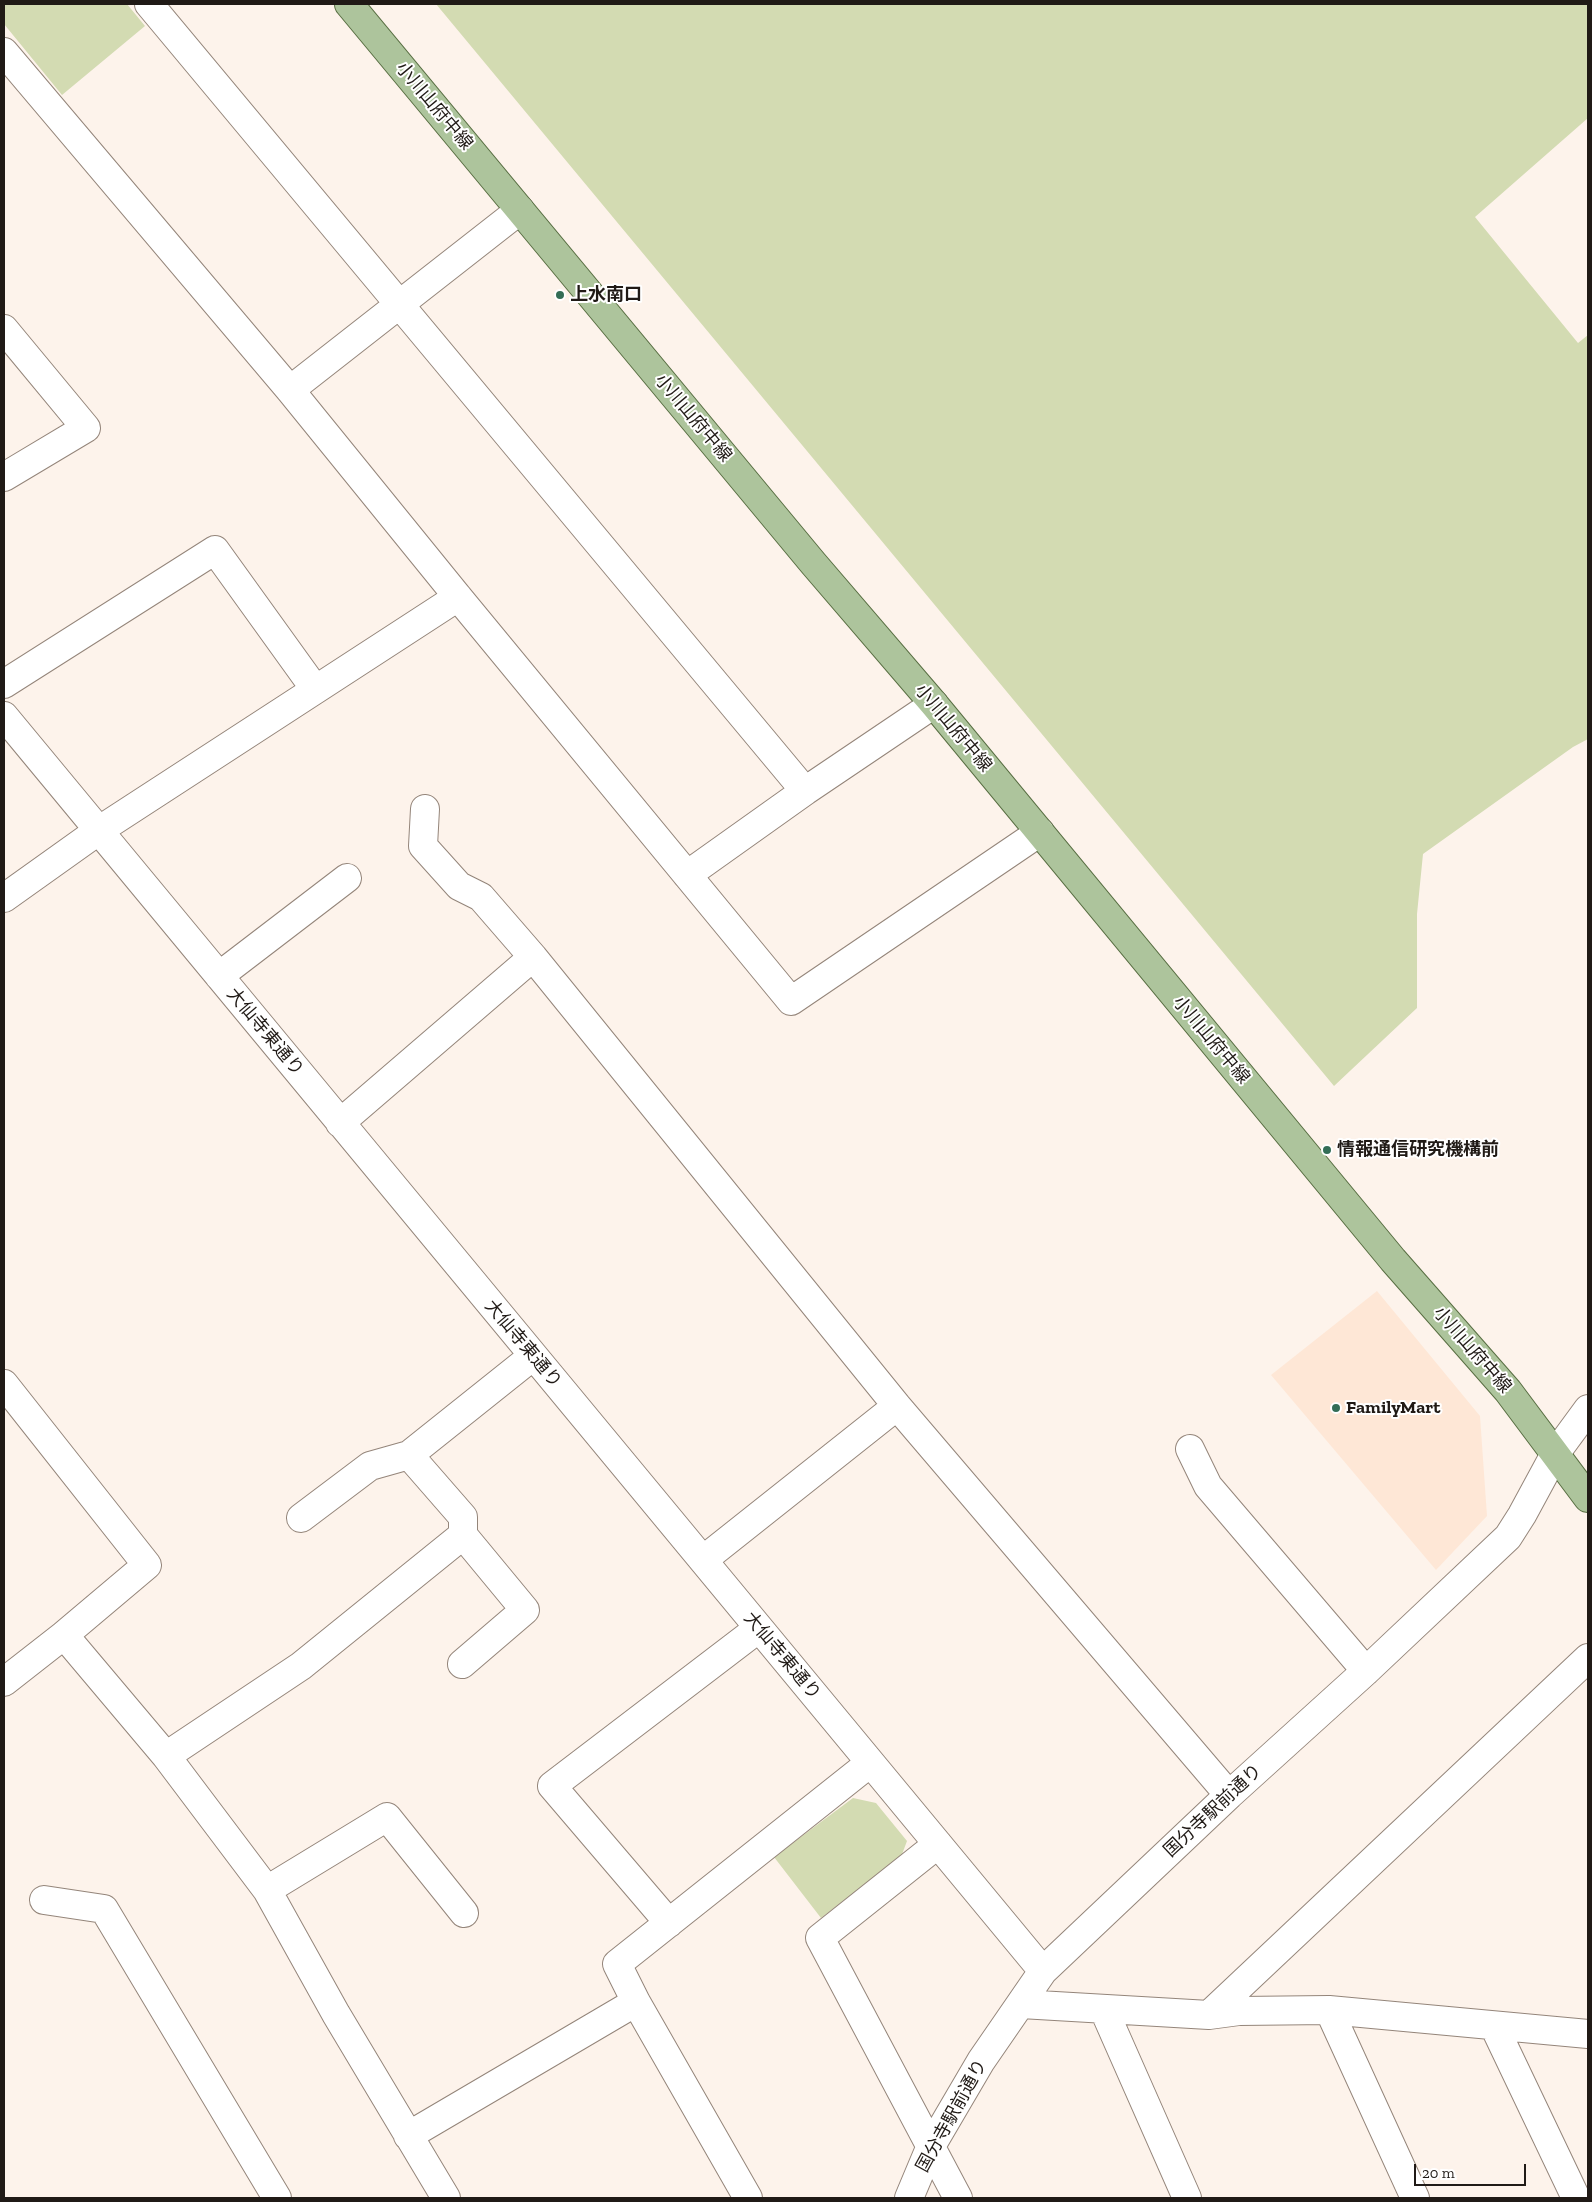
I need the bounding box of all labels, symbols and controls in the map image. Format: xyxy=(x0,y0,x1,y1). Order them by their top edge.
street label: 小川山府中線 xyxy=(391,58,477,154)
place label: 上水南口 xyxy=(570,284,642,306)
marker: 上水南口 xyxy=(554,289,566,301)
street label: 小川山府中線 xyxy=(650,370,736,466)
street label: 小川山府中線 xyxy=(910,680,996,776)
street label: 大仙寺東通り xyxy=(222,984,308,1080)
street label: 小川山府中線 xyxy=(1168,992,1254,1088)
place label: 情報通信研究機構前 xyxy=(1337,1139,1499,1161)
marker: 情報通信研究機構前 xyxy=(1321,1144,1333,1156)
street label: 大仙寺東通り xyxy=(480,1296,566,1392)
street label: 小川山府中線 xyxy=(1428,1302,1516,1398)
place label: FamilyMart xyxy=(1346,1397,1440,1419)
marker: FamilyMart xyxy=(1330,1402,1342,1414)
street label: 大仙寺東通り xyxy=(739,1608,825,1704)
street label: 国分寺駅前通り xyxy=(1160,1760,1266,1862)
street label: 国分寺駅前通り xyxy=(912,2056,992,2176)
scale bar xyxy=(1417,2154,1530,2186)
text: 20 m xyxy=(1422,2164,1455,2182)

